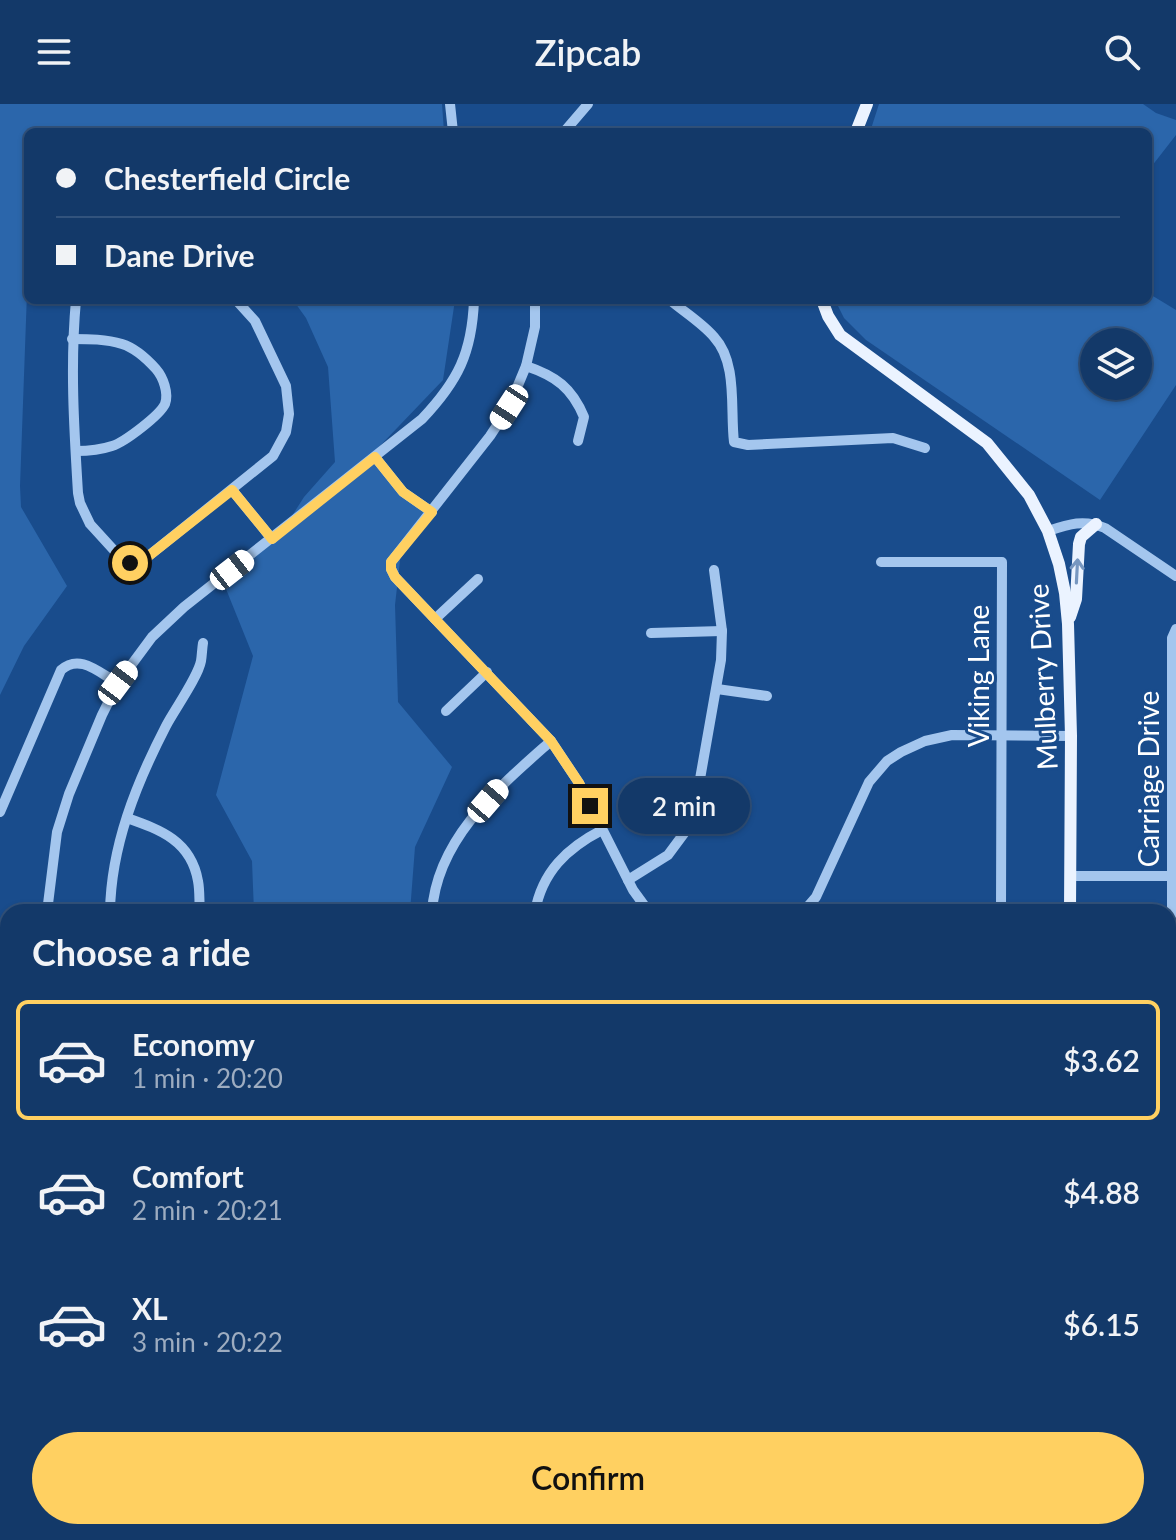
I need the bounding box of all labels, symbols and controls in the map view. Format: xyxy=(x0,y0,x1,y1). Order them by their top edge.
icon: menu xyxy=(32,30,76,74)
text: Zipcab xyxy=(535,30,641,74)
icon: search xyxy=(1100,30,1144,74)
text: Chesterfield Circle xyxy=(104,160,350,196)
text: Dane Drive xyxy=(104,237,255,273)
map controls xyxy=(1080,328,1152,400)
button: layers xyxy=(1080,328,1152,400)
car xyxy=(486,380,532,434)
route start xyxy=(112,545,148,581)
car xyxy=(206,546,258,594)
one-way arrow xyxy=(1070,558,1085,585)
street label: Mulberry Drive xyxy=(1020,583,1064,771)
street label: Viking Lane xyxy=(961,605,995,747)
car xyxy=(94,657,142,709)
street label: Carriage Drive xyxy=(1131,691,1165,867)
car xyxy=(463,775,513,827)
callout: 2 min xyxy=(618,778,750,834)
route end xyxy=(572,788,608,824)
text: 2 min xyxy=(652,790,716,822)
text: Choose a ride xyxy=(32,930,251,974)
icon: car xyxy=(36,1024,108,1096)
text: Economy xyxy=(132,1026,255,1062)
text: $3.62 xyxy=(1063,1042,1140,1078)
text: 1 min · 20:20 xyxy=(132,1062,283,1094)
icon: car xyxy=(36,1156,108,1228)
text: Comfort xyxy=(132,1158,244,1194)
text: $4.88 xyxy=(1063,1174,1140,1210)
text: 2 min · 20:21 xyxy=(132,1194,283,1226)
icon: car xyxy=(36,1288,108,1360)
text: XL xyxy=(132,1290,168,1326)
text: $6.15 xyxy=(1063,1306,1140,1342)
text: 3 min · 20:22 xyxy=(132,1326,283,1358)
button: Confirm xyxy=(32,1432,1144,1524)

